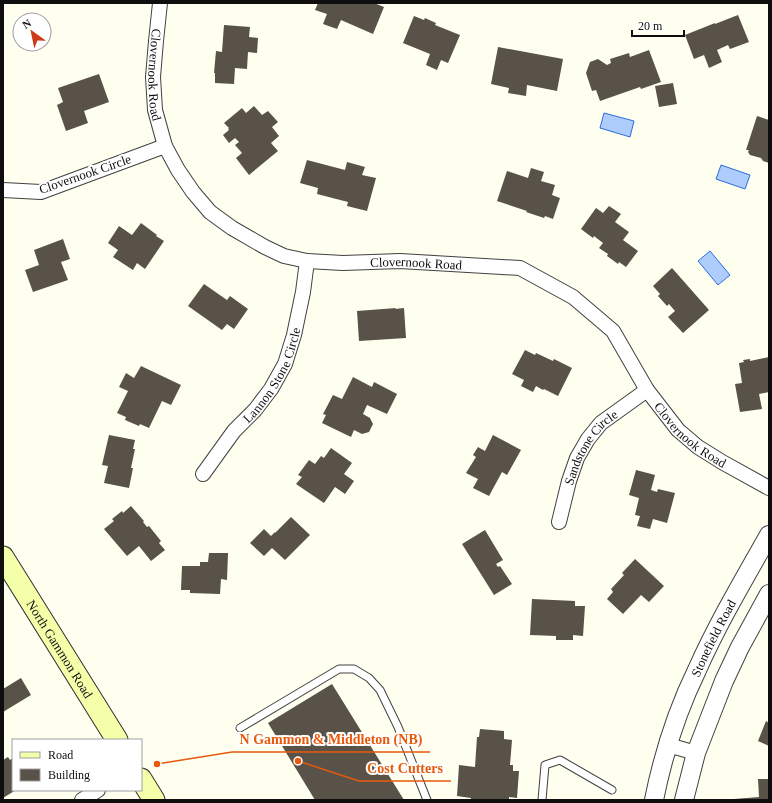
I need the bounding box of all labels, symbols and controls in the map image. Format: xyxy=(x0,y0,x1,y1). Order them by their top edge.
north arrow xyxy=(12,12,52,52)
scale bar xyxy=(632,12,684,38)
text: N xyxy=(20,16,33,31)
text: 20 m xyxy=(638,19,663,33)
street label: Clovernook Road xyxy=(146,28,165,123)
street label: Clovernook Circle xyxy=(37,151,133,197)
street label: Clovernook Road xyxy=(370,253,463,272)
street label: Lannon Stone Circle xyxy=(239,326,303,426)
street label: Clovernook Road xyxy=(651,399,729,471)
street label: Sandstone Circle xyxy=(561,406,620,487)
street label: Stonefield Road xyxy=(687,596,739,679)
street label: North Gammon Road xyxy=(24,597,97,701)
callout: N Gammon & Middleton (NB) xyxy=(232,726,430,752)
text: N Gammon & Middleton (NB) xyxy=(240,732,423,748)
legend xyxy=(12,739,142,791)
text: Road xyxy=(48,748,73,762)
callout: Cost Cutters xyxy=(359,755,451,781)
text: Cost Cutters xyxy=(367,761,443,776)
text: Building xyxy=(48,768,90,782)

